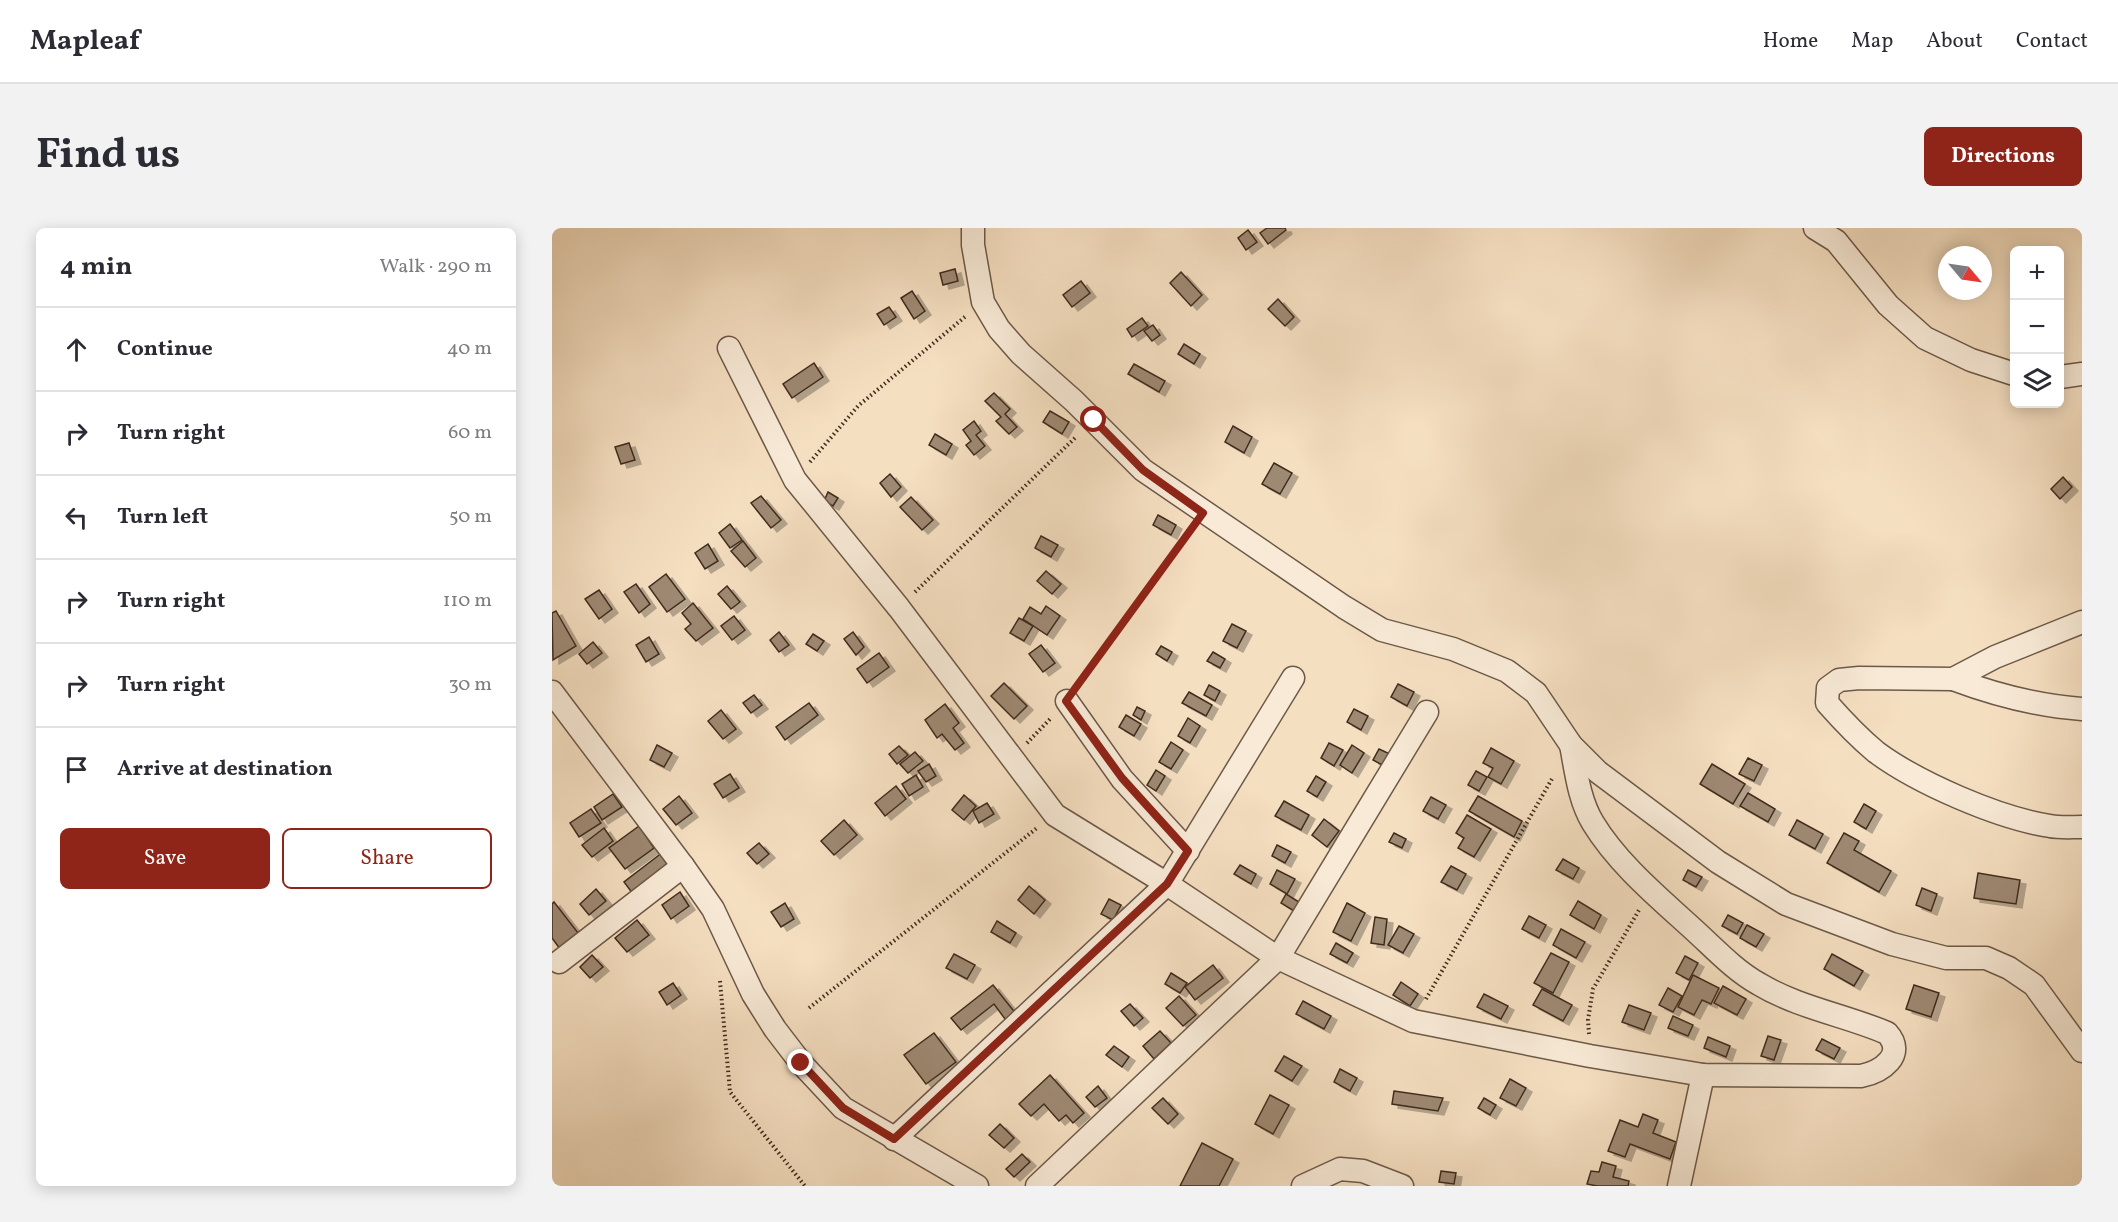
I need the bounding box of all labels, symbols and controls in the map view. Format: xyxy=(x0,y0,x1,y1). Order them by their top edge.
text: Mapleaf xyxy=(30,22,140,61)
text: Home xyxy=(1763,27,1818,56)
text: Map xyxy=(1851,27,1893,56)
text: About xyxy=(1926,27,1983,56)
text: Contact xyxy=(2016,27,2088,56)
text: Find us xyxy=(36,127,180,186)
button: Directions xyxy=(1924,127,2082,186)
north arrow xyxy=(1938,246,1992,300)
map controls xyxy=(2010,246,2064,408)
button: + xyxy=(2010,246,2064,300)
text: 4 min xyxy=(60,249,132,285)
text: Walk · 290 m xyxy=(380,253,492,281)
button: − xyxy=(2010,300,2064,354)
icon: ahead xyxy=(60,333,93,366)
text: Continue xyxy=(117,334,213,365)
text: 40 m xyxy=(447,335,492,363)
button: layers xyxy=(2010,354,2064,408)
route start xyxy=(1080,406,1106,432)
icon: right xyxy=(60,417,93,450)
text: Turn right xyxy=(117,418,225,449)
text: 60 m xyxy=(448,419,492,447)
icon: left xyxy=(60,501,93,534)
text: Turn left xyxy=(117,502,208,533)
text: 50 m xyxy=(449,503,492,531)
icon: right xyxy=(60,585,93,618)
text: Turn right xyxy=(117,586,225,617)
text: 110 m xyxy=(443,587,492,615)
icon: right xyxy=(60,669,93,702)
text: Turn right xyxy=(117,670,225,701)
text: 30 m xyxy=(448,671,492,699)
icon: arrive xyxy=(60,753,93,786)
text: Arrive at destination xyxy=(117,754,333,785)
button: Save xyxy=(60,828,270,889)
button: Share xyxy=(282,828,492,889)
route end xyxy=(787,1049,813,1075)

